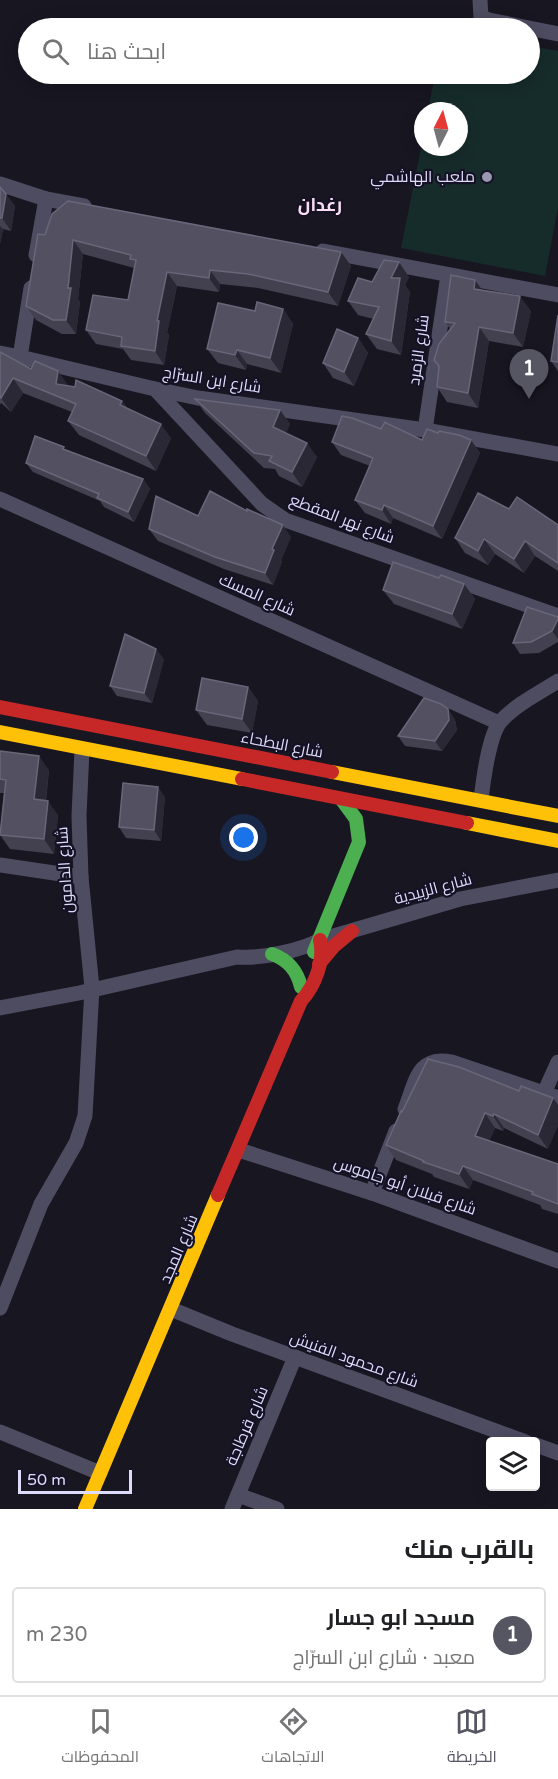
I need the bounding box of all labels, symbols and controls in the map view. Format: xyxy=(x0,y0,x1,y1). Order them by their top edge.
search box xyxy=(18,18,540,84)
icon: search xyxy=(39,35,72,68)
text: ابحث هنا xyxy=(87,39,166,65)
north arrow xyxy=(414,102,468,156)
place label: ملعب الهاشمي xyxy=(370,167,475,190)
marker: ملعب الهاشمي xyxy=(480,170,494,184)
district label: رغدان xyxy=(298,194,342,216)
street label: شارع الزمرد xyxy=(404,313,435,387)
pin: 1 xyxy=(510,350,548,399)
street label: شارع ابن السرّاج xyxy=(161,362,263,399)
street label: شارع نهر المقطع xyxy=(286,490,397,549)
street label: شارع المسك xyxy=(215,569,298,622)
street label: شارع البطحاء xyxy=(239,727,325,764)
your location xyxy=(229,823,258,852)
street label: شارع الدامون xyxy=(52,826,79,914)
street label: شارع الزبيدية xyxy=(392,869,474,910)
street label: شارع قبلان أبو جاموس xyxy=(331,1152,479,1221)
street label: شارع المجد xyxy=(156,1212,203,1287)
street label: شارع محمود الفنيش xyxy=(287,1327,421,1393)
street label: شارع قرطاجة xyxy=(221,1383,274,1469)
map controls xyxy=(486,1437,540,1491)
button: layers xyxy=(486,1437,540,1491)
scale bar xyxy=(18,1467,132,1494)
text: 50 m xyxy=(27,1470,66,1490)
text: بالقرب منك xyxy=(405,1534,534,1565)
text: مسجد ابو جسار xyxy=(327,1605,475,1631)
text: 230 m xyxy=(26,1623,87,1647)
text: 1 xyxy=(506,1623,519,1647)
text: معبد · شارع ابن السرّاج xyxy=(293,1646,475,1670)
tab: المحفوظات xyxy=(61,1705,139,1771)
tab: الاتجاهات xyxy=(261,1705,325,1771)
tab: الخريطة xyxy=(447,1705,497,1771)

